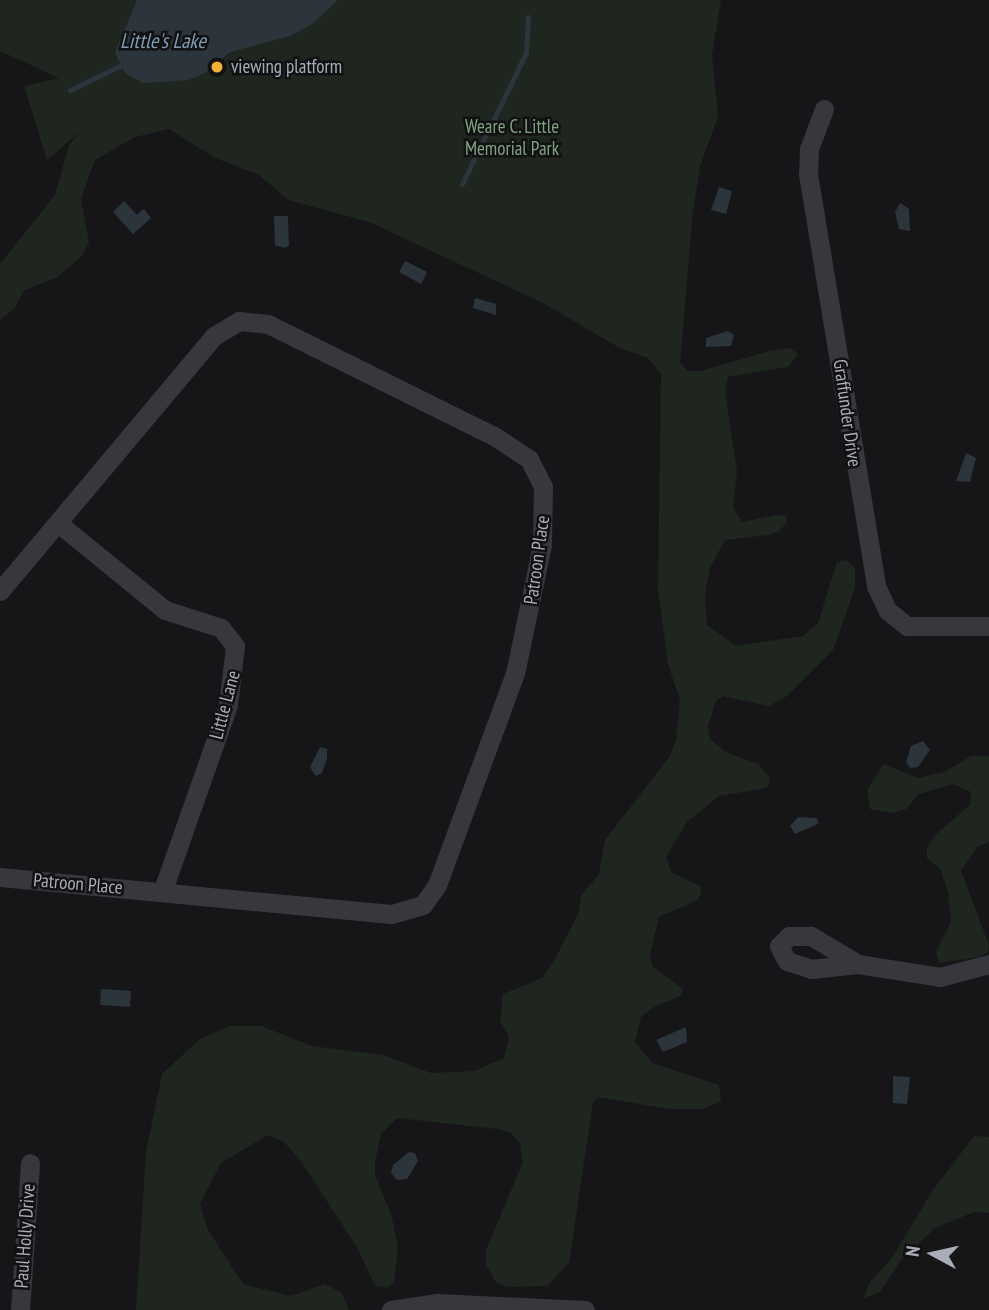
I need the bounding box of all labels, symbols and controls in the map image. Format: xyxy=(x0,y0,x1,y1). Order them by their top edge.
water label: Little's Lake xyxy=(120,28,206,54)
place label: viewing platform xyxy=(231,56,342,78)
marker: viewing platform xyxy=(209,59,225,75)
park label: Weare C. Little Memorial Park xyxy=(464,116,560,160)
street label: Graffunder Drive xyxy=(828,358,866,468)
street label: Patroon Place xyxy=(519,514,555,606)
street label: Little Lane xyxy=(205,668,245,742)
street label: Patroon Place xyxy=(32,869,124,899)
street label: Paul Holly Drive xyxy=(10,1183,40,1289)
north arrow xyxy=(898,1219,968,1289)
text: N xyxy=(900,1244,925,1258)

